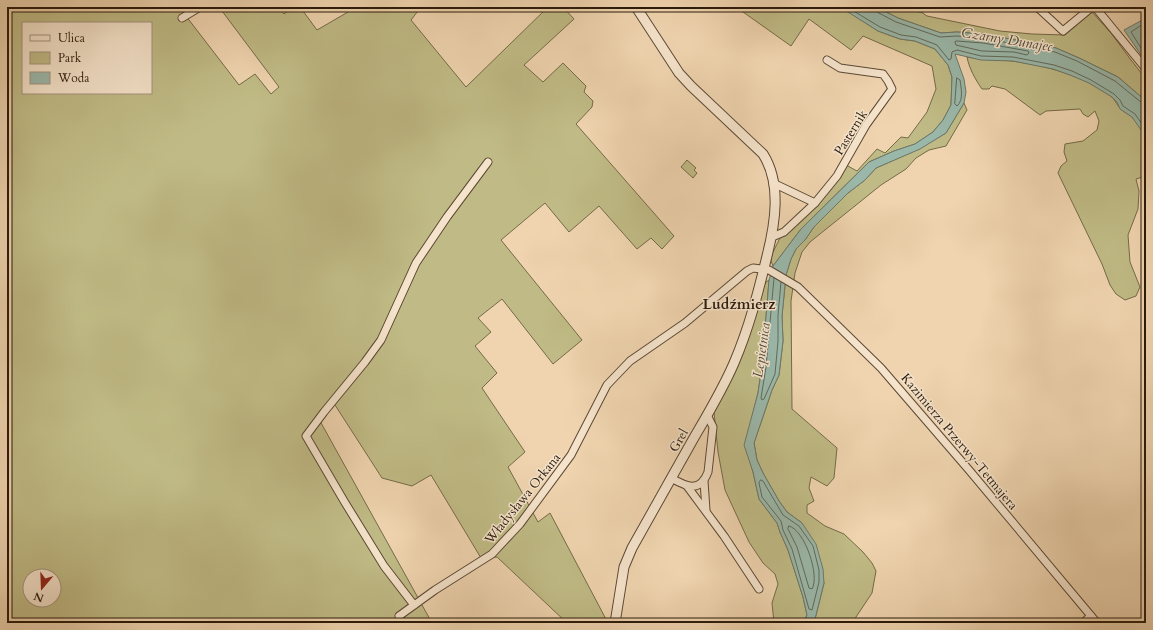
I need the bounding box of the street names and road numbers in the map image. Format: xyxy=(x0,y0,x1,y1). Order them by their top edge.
street label: Pasternik xyxy=(830,106,872,159)
street label: Kazimierza Przerwy-Tetmajera xyxy=(897,370,1022,514)
street label: Grel xyxy=(665,425,693,456)
street label: Władysława Orkana xyxy=(480,449,565,549)

